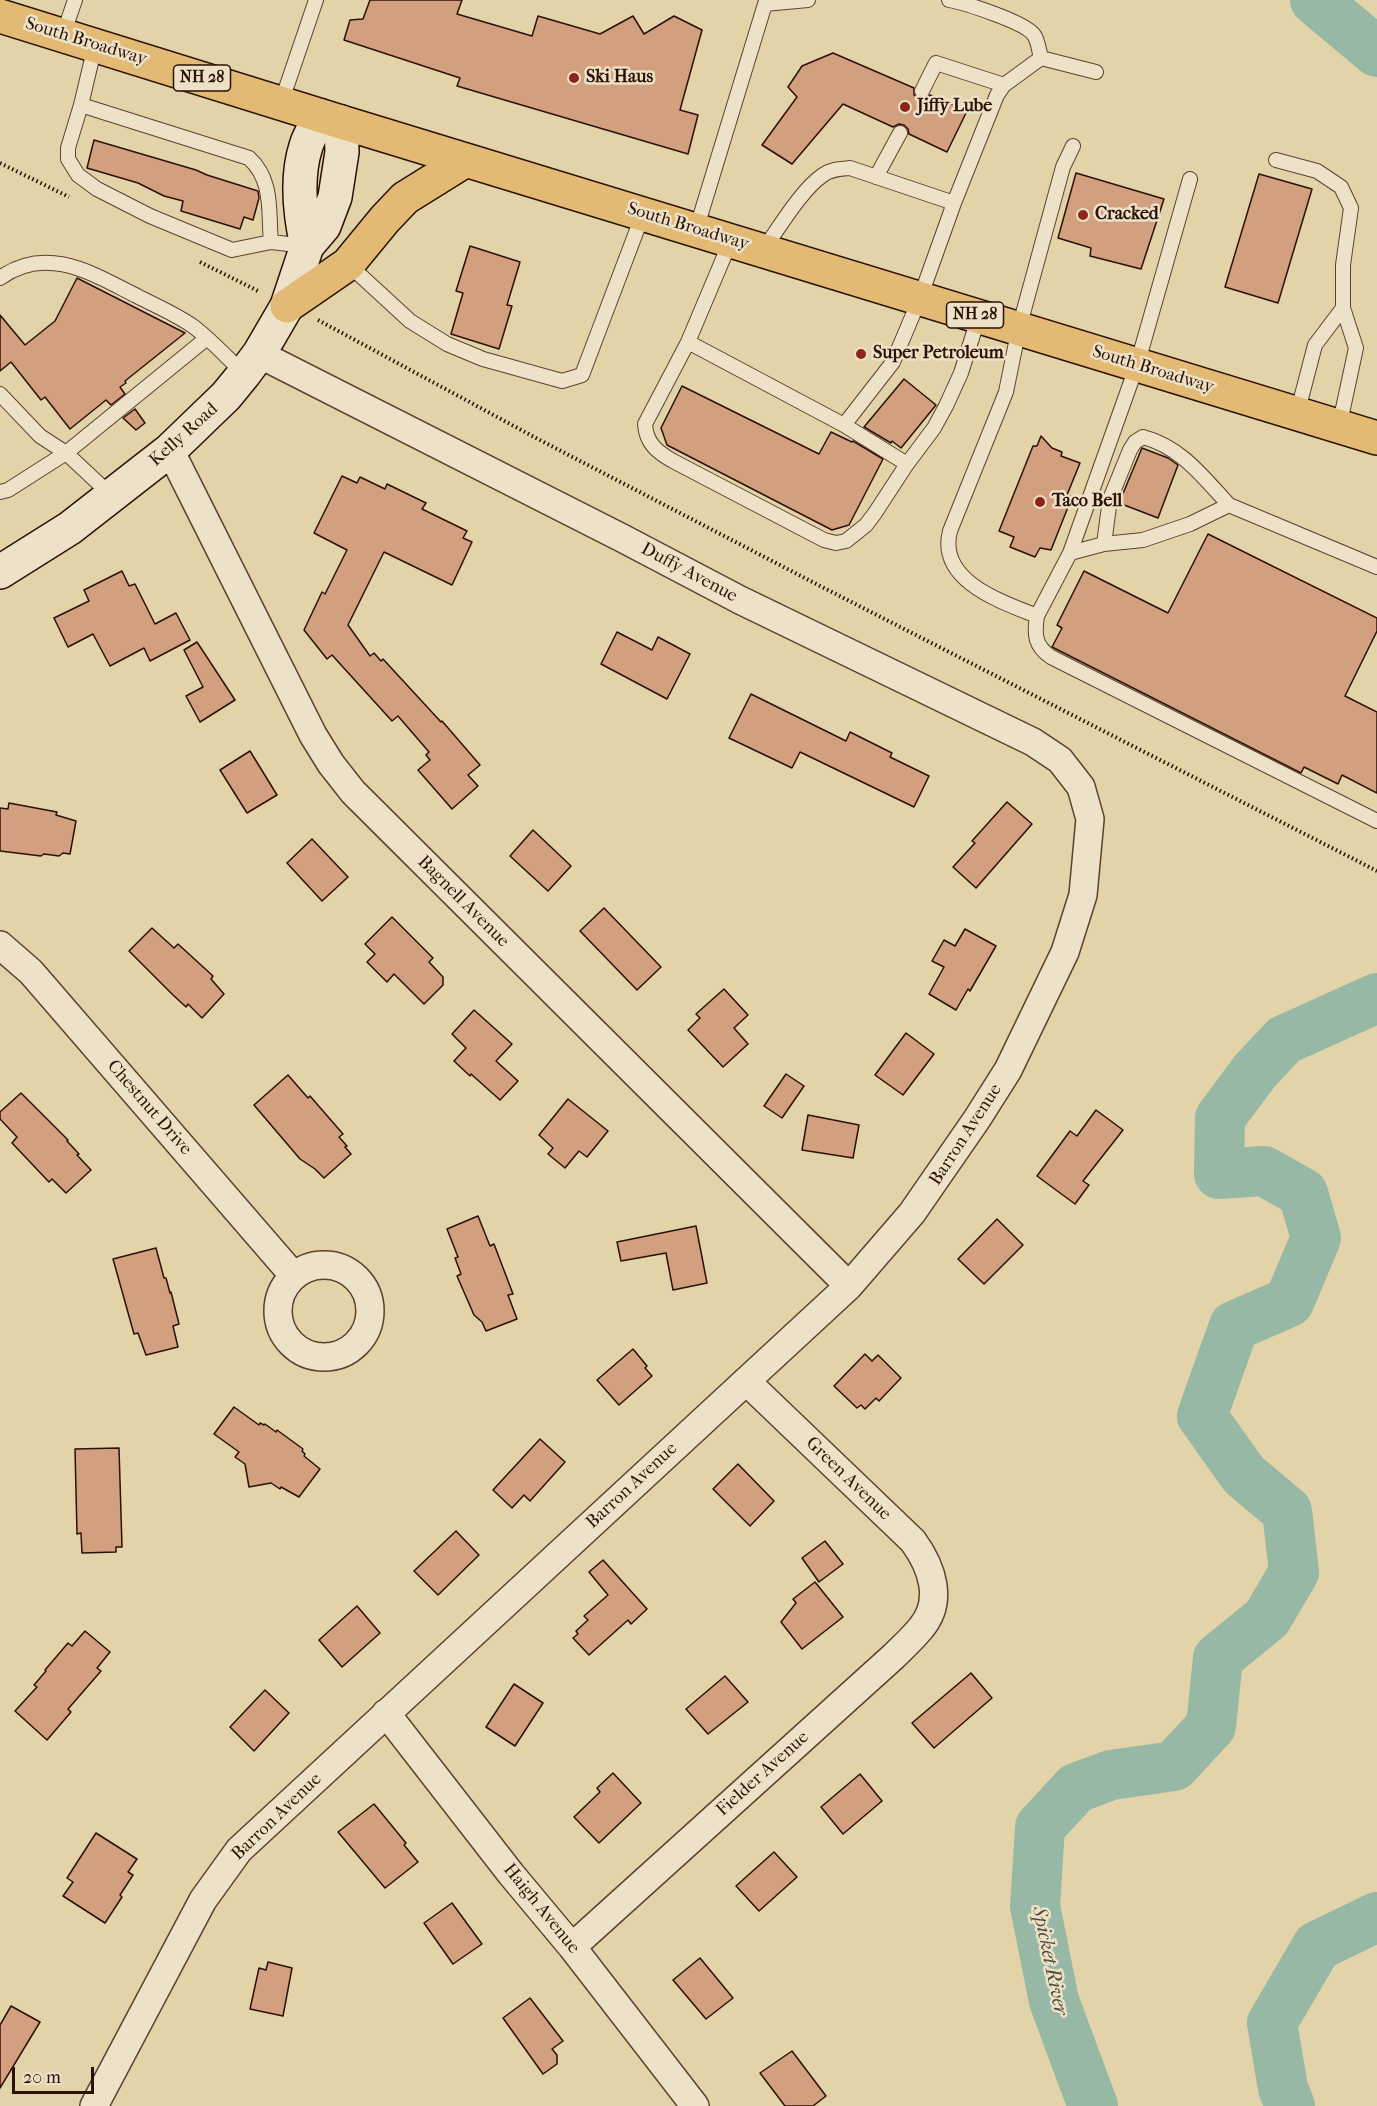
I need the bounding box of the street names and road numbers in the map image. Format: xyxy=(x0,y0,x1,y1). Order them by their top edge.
street label: South Broadway xyxy=(23,13,149,71)
road number: NH 28 xyxy=(174,65,230,91)
street label: South Broadway xyxy=(625,198,751,256)
road number: NH 28 xyxy=(946,302,1004,328)
street label: South Broadway xyxy=(1090,341,1216,399)
street label: Kelly Road xyxy=(145,399,223,471)
street label: Duffy Avenue xyxy=(637,539,741,607)
street label: Bagnell Avenue xyxy=(413,852,513,952)
street label: Chestnut Drive xyxy=(102,1056,196,1160)
street label: Barron Avenue xyxy=(925,1080,1007,1190)
street label: Green Avenue xyxy=(801,1433,895,1525)
street label: Barron Avenue xyxy=(582,1438,682,1534)
street label: Fielder Avenue xyxy=(712,1727,814,1821)
street label: Barron Avenue xyxy=(228,1769,326,1865)
street label: Haigh Avenue xyxy=(498,1860,584,1958)

